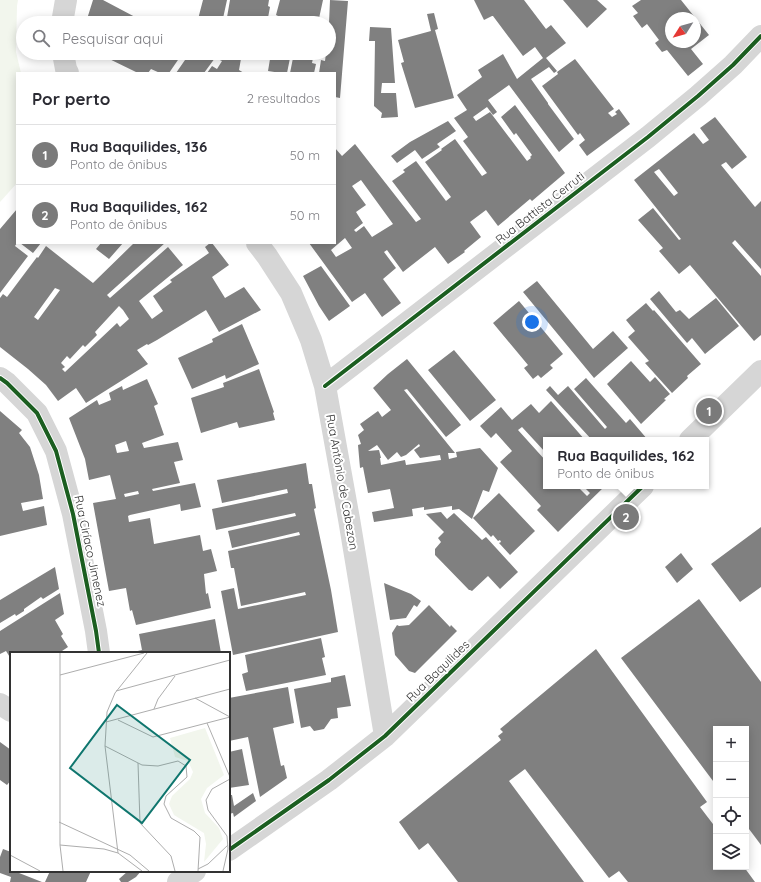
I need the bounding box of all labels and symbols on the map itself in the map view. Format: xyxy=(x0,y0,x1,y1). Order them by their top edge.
north arrow xyxy=(665,12,701,48)
street label: Rua Battista Cerruti xyxy=(492,168,587,247)
your location xyxy=(522,312,542,332)
pin: 1 xyxy=(696,396,722,426)
street label: Rua Antônio de Cabezon xyxy=(323,413,362,551)
street label: Rua Ciríaco Jimenez xyxy=(71,494,110,608)
pin: 2 xyxy=(613,502,639,532)
street label: Rua Baquilides xyxy=(403,636,473,705)
inset map xyxy=(10,652,230,872)

